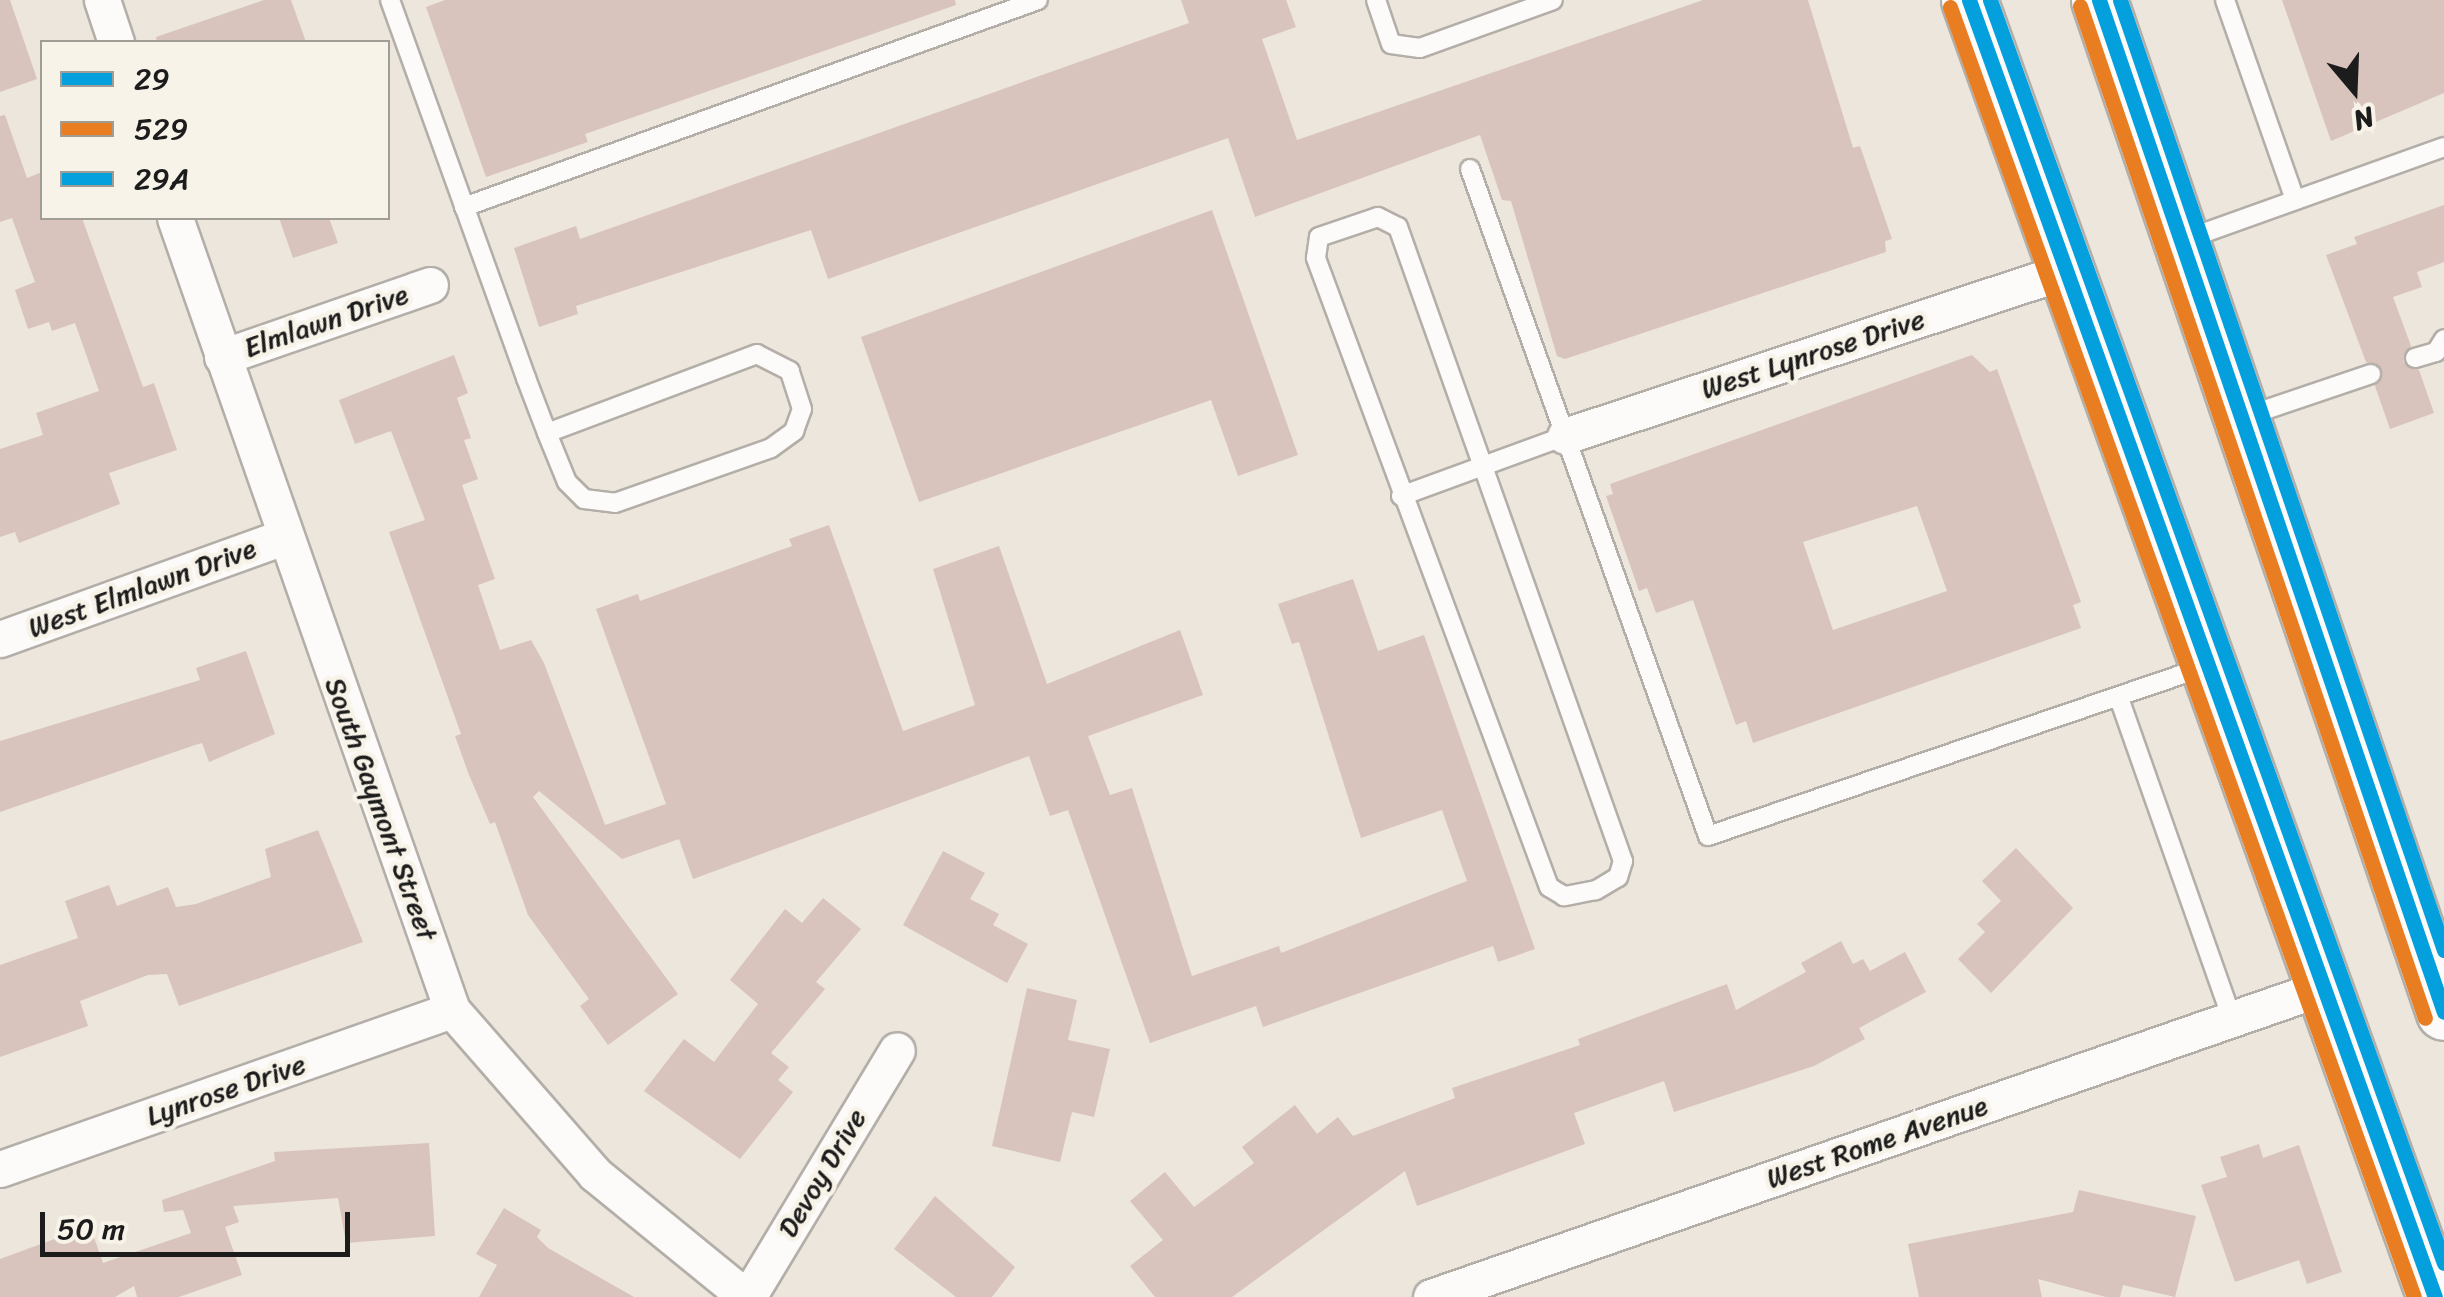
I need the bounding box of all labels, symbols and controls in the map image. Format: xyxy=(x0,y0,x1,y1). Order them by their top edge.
legend xyxy=(40,40,390,220)
north arrow xyxy=(2304,40,2404,140)
text: 29 xyxy=(134,52,170,106)
text: N xyxy=(2347,93,2381,145)
text: 529 xyxy=(134,102,188,156)
text: 29A xyxy=(134,152,189,206)
street label: Elmlawn Drive xyxy=(239,277,413,365)
street label: West Lynrose Drive xyxy=(1696,302,1930,406)
street label: West Elmlawn Drive xyxy=(23,531,261,645)
street label: South Gaymont Street xyxy=(318,672,444,946)
street label: Lynrose Drive xyxy=(142,1047,310,1133)
street label: West Rome Avenue xyxy=(1762,1088,1992,1196)
street label: Devoy Drive xyxy=(771,1103,873,1243)
scale bar xyxy=(45,1192,355,1254)
text: 50 m xyxy=(57,1202,125,1256)

